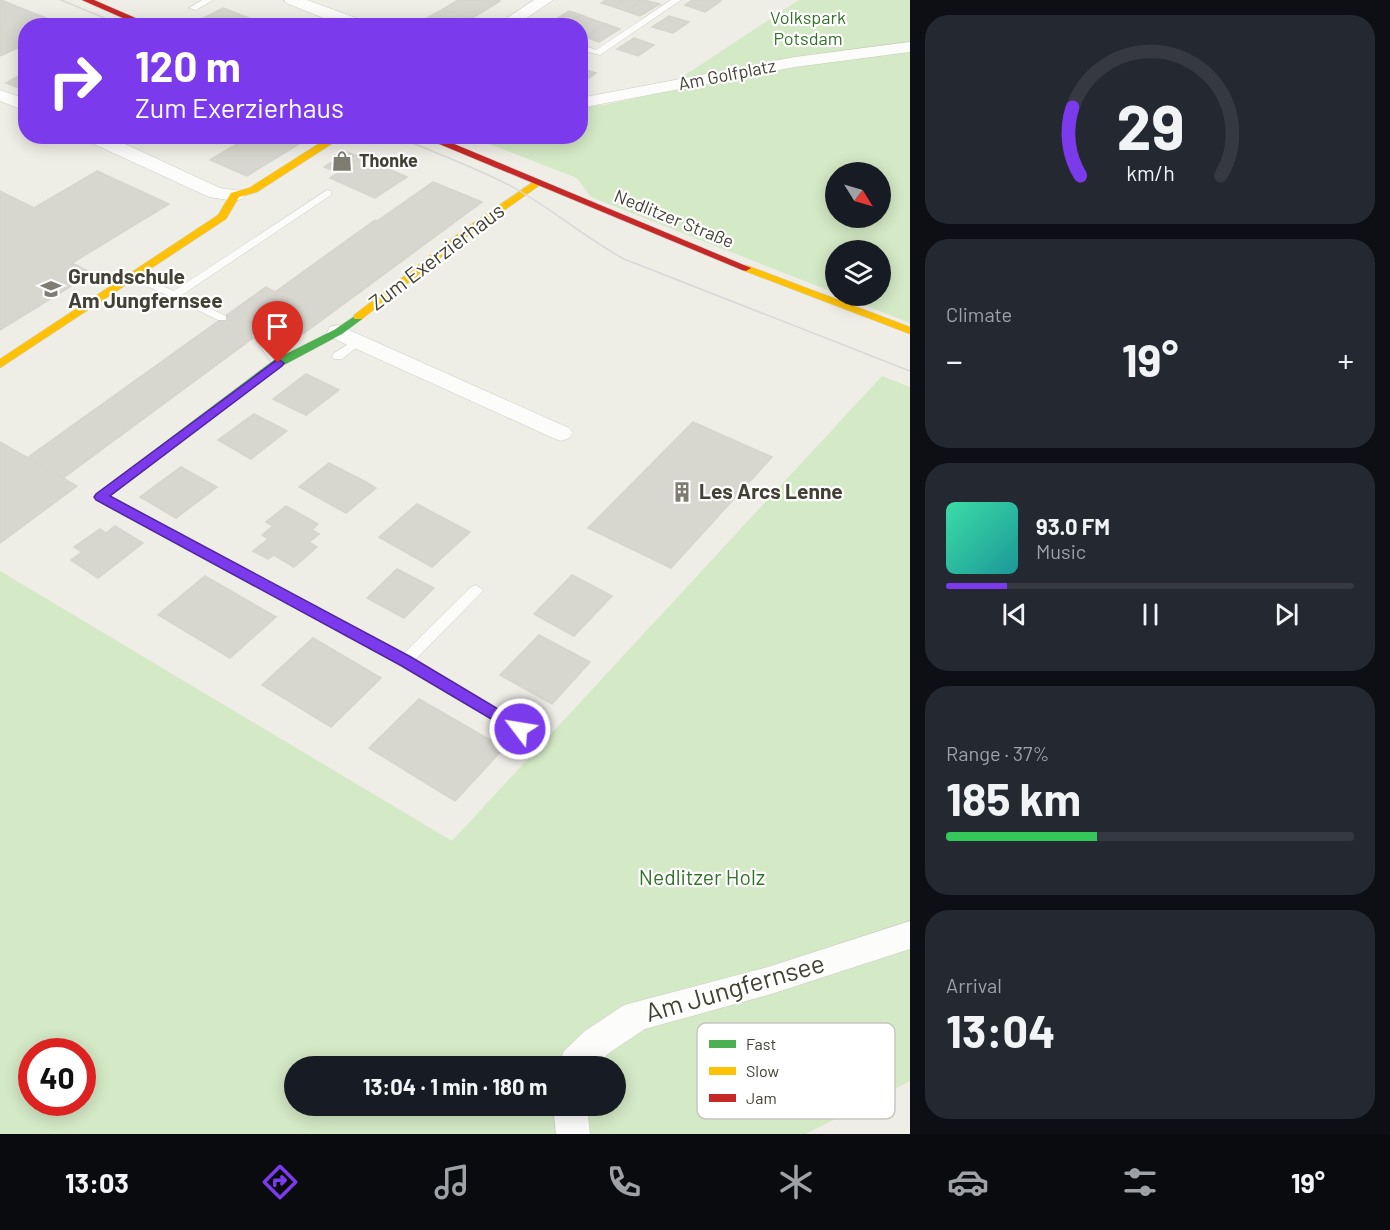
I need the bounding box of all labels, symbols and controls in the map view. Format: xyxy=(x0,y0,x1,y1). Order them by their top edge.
park label: Volkspark Potsdam xyxy=(770,6,846,49)
text: 120 m xyxy=(135,40,241,90)
icon: right xyxy=(36,42,114,120)
street label: Am Golfplatz xyxy=(676,54,777,94)
text: 29 xyxy=(1116,89,1184,163)
text: Zum Exerzierhaus xyxy=(135,91,344,123)
shop icon: Thonke xyxy=(330,149,354,173)
place label: Thonke xyxy=(359,149,418,171)
text: km/h xyxy=(1126,161,1174,186)
north arrow xyxy=(825,162,891,228)
map controls xyxy=(825,162,891,306)
street label: Nedlitzer Straße xyxy=(611,184,737,252)
street label: Zum Exerzierhaus xyxy=(364,197,509,315)
button: layers xyxy=(825,240,891,306)
place label: Grundschule Am Jungfernsee xyxy=(68,263,223,312)
school or university icon: Grundschule Am Jungfernsee xyxy=(39,277,63,301)
pin xyxy=(252,301,303,363)
text: Climate xyxy=(946,302,1012,326)
icon: arrive xyxy=(261,310,294,343)
text: 19° xyxy=(1122,332,1178,386)
text: − xyxy=(946,340,963,380)
text: + xyxy=(1338,340,1354,380)
place label: Les Arcs Lenne xyxy=(699,478,843,503)
building icon: Les Arcs Lenne xyxy=(670,480,694,504)
text: 93.0 FM xyxy=(1036,513,1110,539)
text: Music xyxy=(1036,539,1086,563)
icon: previous xyxy=(998,598,1031,631)
icon: pause xyxy=(1134,598,1167,631)
icon: next xyxy=(1270,598,1303,631)
position arrow xyxy=(488,697,552,761)
text: Range · 37% xyxy=(946,741,1050,765)
text: 185 km xyxy=(946,771,1081,825)
park label: Nedlitzer Holz xyxy=(639,864,765,889)
street label: Am Jungfernsee xyxy=(641,946,828,1027)
text: Arrival xyxy=(946,973,1002,997)
text: 13:04 xyxy=(946,1003,1056,1057)
legend xyxy=(697,1023,895,1119)
text: Fast xyxy=(746,1034,776,1053)
speed limit sign: 40 xyxy=(18,1038,96,1116)
text: Slow xyxy=(746,1061,779,1080)
text: 13:04 · 1 min · 180 m xyxy=(363,1073,547,1099)
text: Jam xyxy=(746,1088,777,1107)
icon: directions xyxy=(259,1161,301,1203)
icon: music xyxy=(431,1161,473,1203)
icon: phone xyxy=(603,1161,645,1203)
icon: climate xyxy=(775,1161,817,1203)
icon: car xyxy=(947,1161,989,1203)
icon: filters xyxy=(1119,1161,1161,1203)
text: 13:03 xyxy=(65,1166,129,1198)
text: 19° xyxy=(1291,1166,1325,1198)

